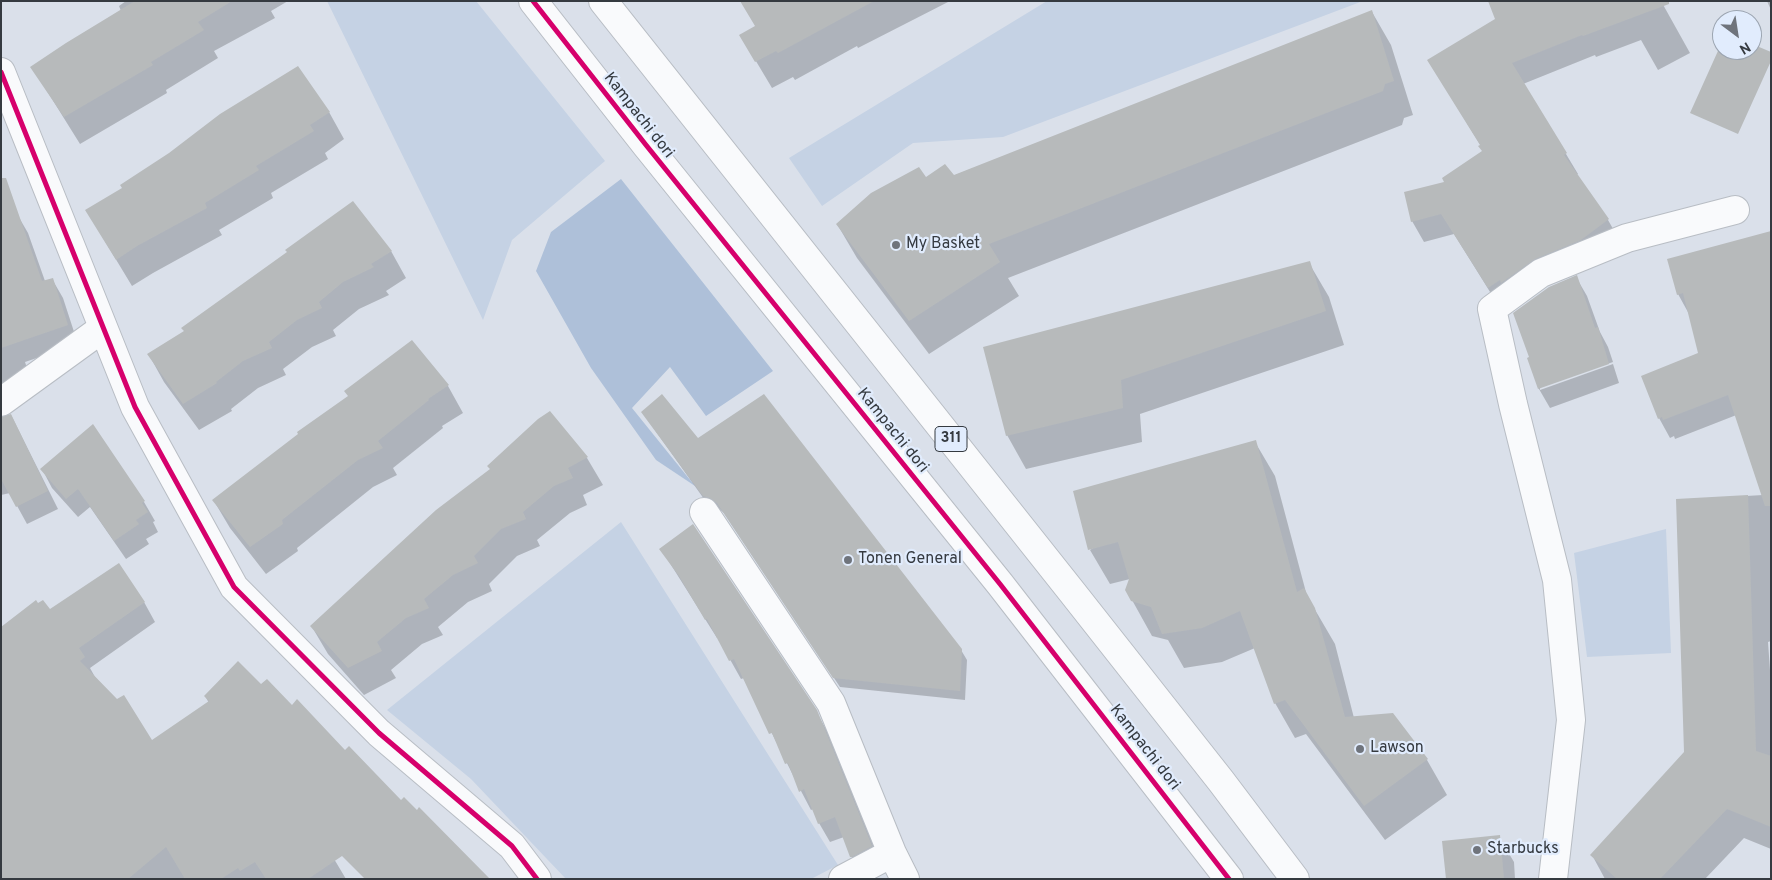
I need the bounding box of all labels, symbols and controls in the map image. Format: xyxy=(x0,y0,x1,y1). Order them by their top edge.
north arrow xyxy=(1712,10,1762,60)
text: N xyxy=(1736,38,1753,57)
street label: Kampachi dori xyxy=(599,69,677,163)
place label: My Basket xyxy=(906,235,980,255)
marker: My Basket xyxy=(890,239,902,251)
street label: Kampachi dori xyxy=(852,385,932,477)
road number: 311 xyxy=(935,426,967,452)
place label: Tonen General xyxy=(858,550,962,570)
marker: Tonen General xyxy=(842,554,854,566)
street label: Kampachi dori xyxy=(1105,701,1183,795)
place label: Lawson xyxy=(1370,739,1424,759)
marker: Lawson xyxy=(1354,743,1366,755)
place label: Starbucks xyxy=(1487,840,1559,860)
marker: Starbucks xyxy=(1471,844,1483,856)

